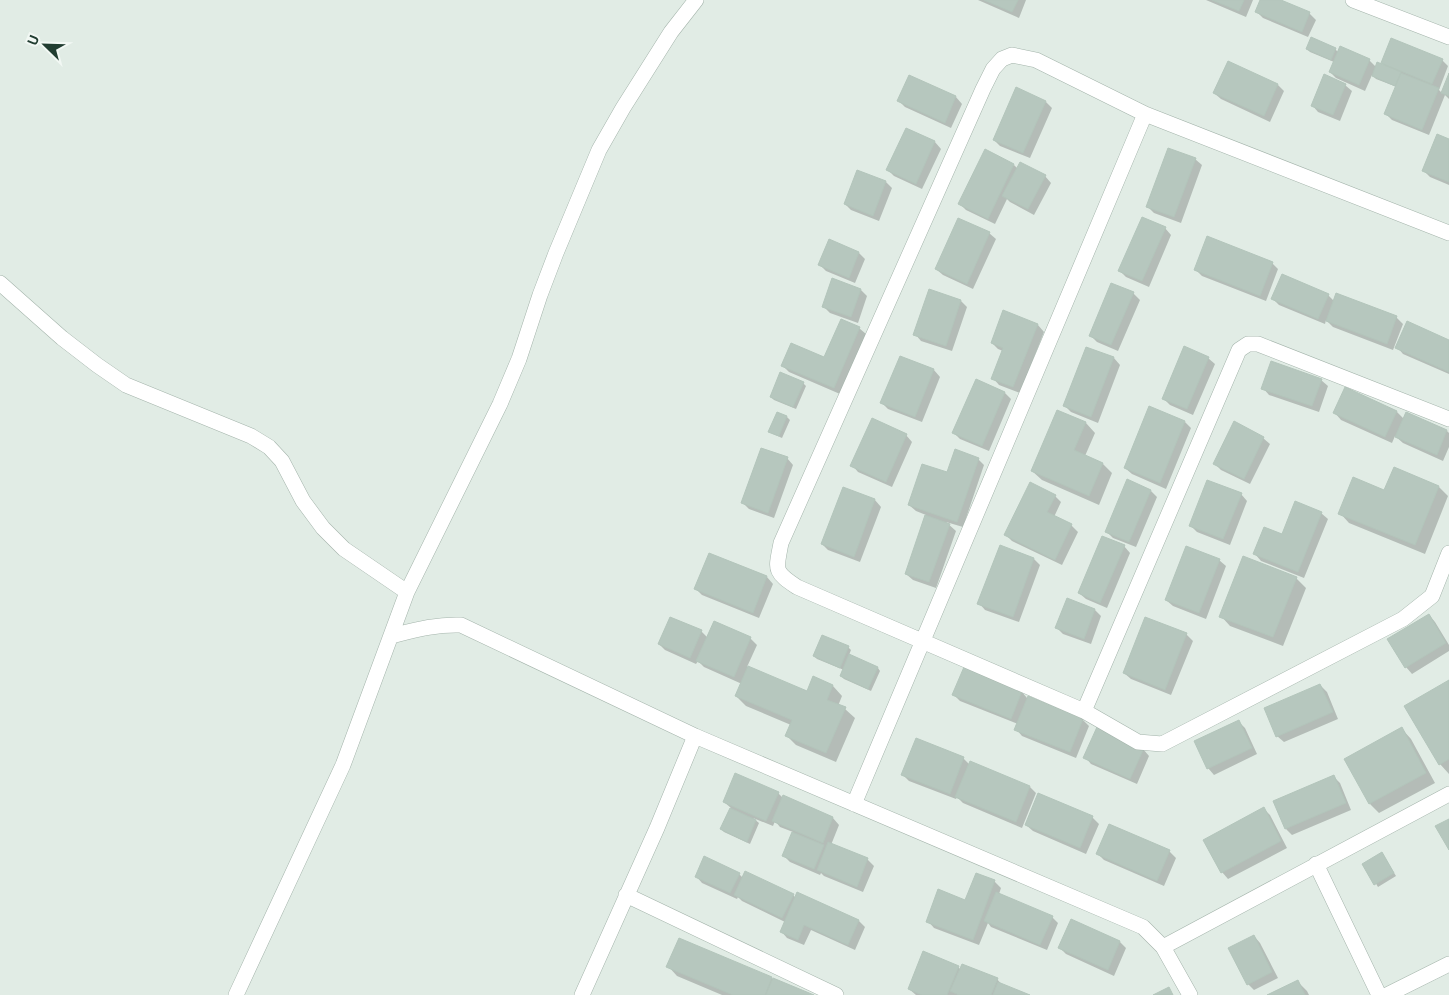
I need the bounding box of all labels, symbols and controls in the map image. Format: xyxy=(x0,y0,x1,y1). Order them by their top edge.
north arrow xyxy=(20,20,70,70)
text: U xyxy=(24,32,42,48)

